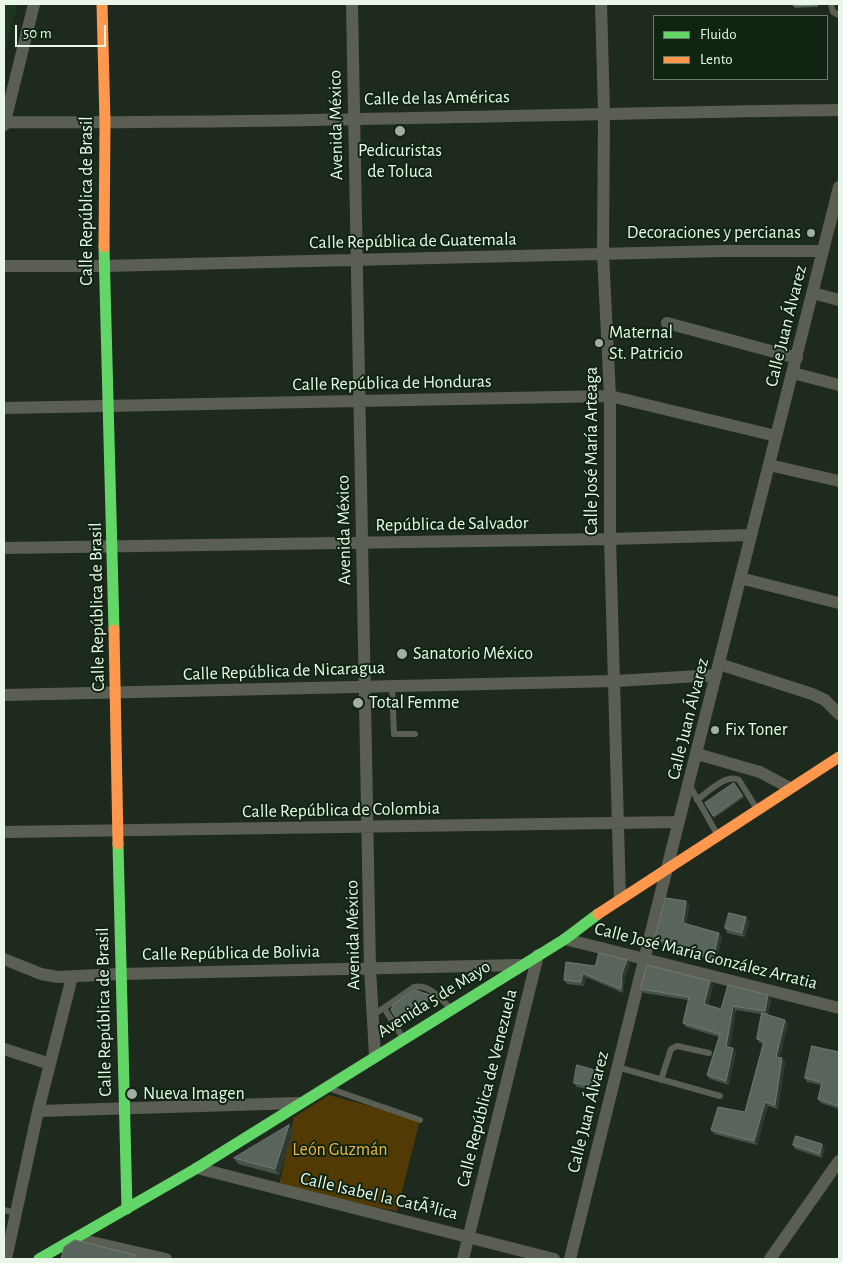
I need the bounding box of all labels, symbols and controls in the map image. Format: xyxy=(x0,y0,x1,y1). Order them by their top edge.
scale bar xyxy=(18,15,109,47)
legend xyxy=(653,15,828,80)
text: 50 m xyxy=(23,26,52,41)
text: Fluido xyxy=(700,27,737,42)
text: Lento xyxy=(700,52,733,67)
street label: Avenida México xyxy=(324,70,348,180)
street label: Calle de las Américas xyxy=(364,86,510,110)
street label: Calle República de Brasil xyxy=(76,116,98,286)
marker: Pedicuristas de Toluca xyxy=(393,124,407,138)
place label: Pedicuristas de Toluca xyxy=(358,140,442,182)
place label: Decoraciones y percianas xyxy=(627,222,801,244)
marker: Decoraciones y percianas xyxy=(805,227,817,239)
street label: Calle República de Guatemala xyxy=(309,228,517,254)
street label: Calle Juan Álvarez xyxy=(760,263,812,389)
place label: Maternal St. Patricio xyxy=(609,322,683,364)
marker: Maternal St. Patricio xyxy=(593,337,605,349)
street label: Calle José María Arteaga xyxy=(581,367,603,535)
street label: Calle República de Honduras xyxy=(292,370,492,396)
street label: Avenida México xyxy=(332,475,356,585)
street label: República de Salvador xyxy=(375,512,529,536)
street label: Calle República de Brasil xyxy=(85,522,109,692)
place label: Sanatorio México xyxy=(413,643,533,665)
marker: Sanatorio México xyxy=(395,647,409,661)
street label: Calle Juan Álvarez xyxy=(662,656,714,782)
street label: Calle República de Nicaragua xyxy=(183,657,385,685)
place label: Total Femme xyxy=(369,692,459,714)
marker: Total Femme xyxy=(351,696,365,710)
place label: Fix Toner xyxy=(725,719,788,741)
marker: Fix Toner xyxy=(709,724,721,736)
street label: Calle República de Colombia xyxy=(242,797,440,823)
street label: Avenida México xyxy=(341,880,365,990)
street label: Calle José María González Arratia xyxy=(592,918,820,994)
street label: Calle República de Brasil xyxy=(92,927,116,1097)
street label: Calle República de Bolivia xyxy=(142,941,320,965)
street label: Avenida 5 de Mayo xyxy=(373,956,495,1042)
street label: Calle República de Venezuela xyxy=(452,987,522,1189)
street label: Calle Juan Álvarez xyxy=(562,1049,614,1175)
place label: Nueva Imagen xyxy=(143,1083,245,1105)
marker: Nueva Imagen xyxy=(125,1087,139,1101)
park label: León Guzmán xyxy=(292,1139,388,1161)
street label: Calle Isabel la CatÃ³lica xyxy=(298,1167,460,1225)

